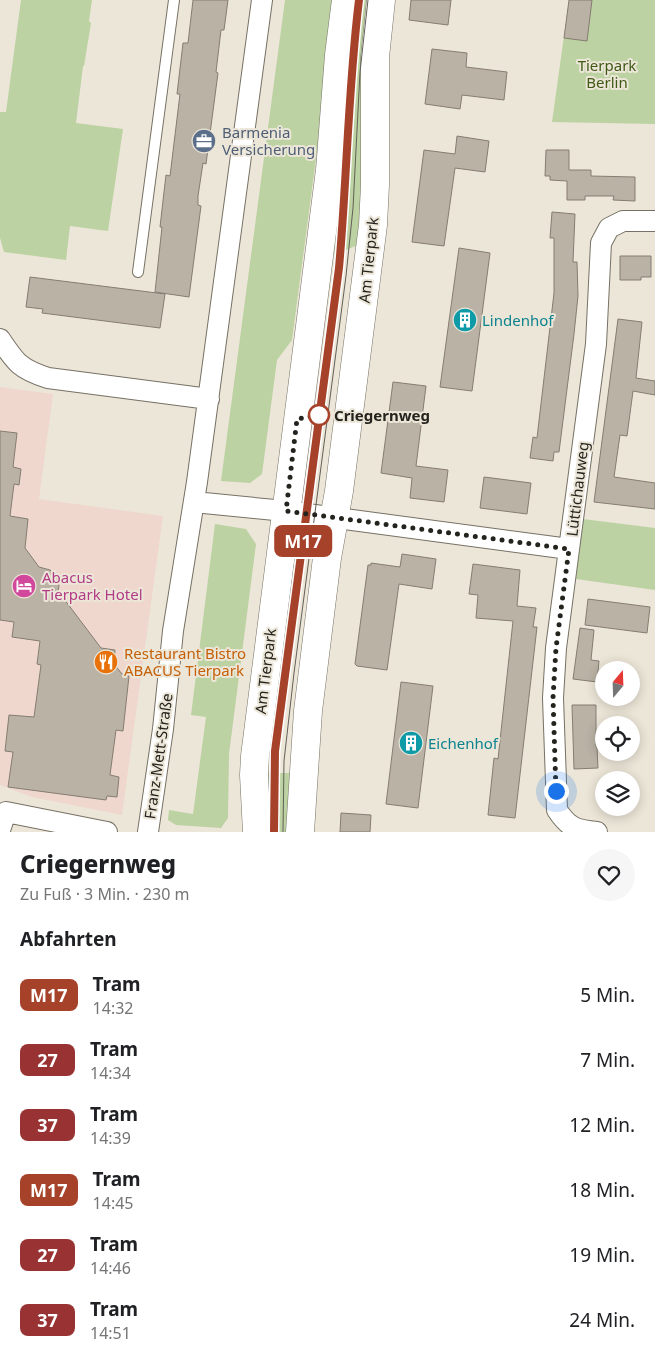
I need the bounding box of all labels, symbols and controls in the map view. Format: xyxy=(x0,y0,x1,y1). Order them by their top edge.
park label: Tierpark Berlin xyxy=(578,55,636,92)
place label: Barmenia Versicherung xyxy=(222,122,315,159)
office icon: Barmenia Versicherung xyxy=(191,128,217,154)
street label: Am Tierpark xyxy=(354,216,382,304)
building icon: Lindenhof xyxy=(452,307,478,333)
place label: Lindenhof xyxy=(482,310,554,330)
marker: Criegernweg xyxy=(308,404,330,426)
place label: Criegernweg xyxy=(334,405,430,425)
street label: Lüttichauweg xyxy=(561,440,593,538)
line badge: M17 xyxy=(274,525,332,557)
text: M17 xyxy=(284,529,322,553)
place label: Abacus Tierpark Hotel xyxy=(42,567,143,604)
hotel icon: Abacus Tierpark Hotel xyxy=(11,573,37,599)
street label: Am Tierpark xyxy=(250,627,280,715)
place label: Restaurant Bistro ABACUS Tierpark xyxy=(124,643,246,680)
restaurant icon: Restaurant Bistro ABACUS Tierpark xyxy=(93,649,119,675)
north arrow xyxy=(595,661,640,706)
map controls xyxy=(595,661,640,816)
street label: Franz-Mett-Straße xyxy=(139,692,177,820)
button: locate xyxy=(595,716,640,761)
building icon: Eichenhof xyxy=(398,730,424,756)
place label: Eichenhof xyxy=(428,733,499,753)
button: layers xyxy=(595,771,640,816)
your location xyxy=(544,779,569,804)
text: Criegernweg xyxy=(20,847,176,880)
button: heart xyxy=(583,849,635,901)
text: Zu Fuß · 3 Min. · 230 m xyxy=(20,883,189,905)
text: Abfahrten xyxy=(20,926,117,952)
text: Tram xyxy=(93,971,141,997)
text: 5 Min. xyxy=(580,982,635,1008)
text: M17 xyxy=(30,983,68,1007)
text: 14:32 xyxy=(93,997,133,1019)
text: Tram xyxy=(90,1036,138,1062)
text: 7 Min. xyxy=(580,1047,635,1073)
text: 27 xyxy=(37,1048,58,1072)
text: 14:34 xyxy=(90,1062,131,1084)
text: Tram xyxy=(90,1101,138,1127)
text: 12 Min. xyxy=(569,1112,635,1138)
text: 37 xyxy=(37,1113,58,1137)
text: 14:39 xyxy=(90,1127,131,1149)
text: Tram xyxy=(93,1166,141,1192)
text: 18 Min. xyxy=(569,1177,635,1203)
text: M17 xyxy=(30,1178,68,1202)
text: 14:45 xyxy=(93,1192,133,1214)
text: Tram xyxy=(90,1231,138,1257)
text: 19 Min. xyxy=(569,1242,635,1268)
text: 27 xyxy=(37,1243,58,1267)
text: 14:46 xyxy=(90,1257,131,1279)
text: Tram xyxy=(90,1296,138,1322)
text: 24 Min. xyxy=(569,1307,635,1333)
text: 37 xyxy=(37,1308,58,1332)
text: 14:51 xyxy=(90,1322,131,1344)

